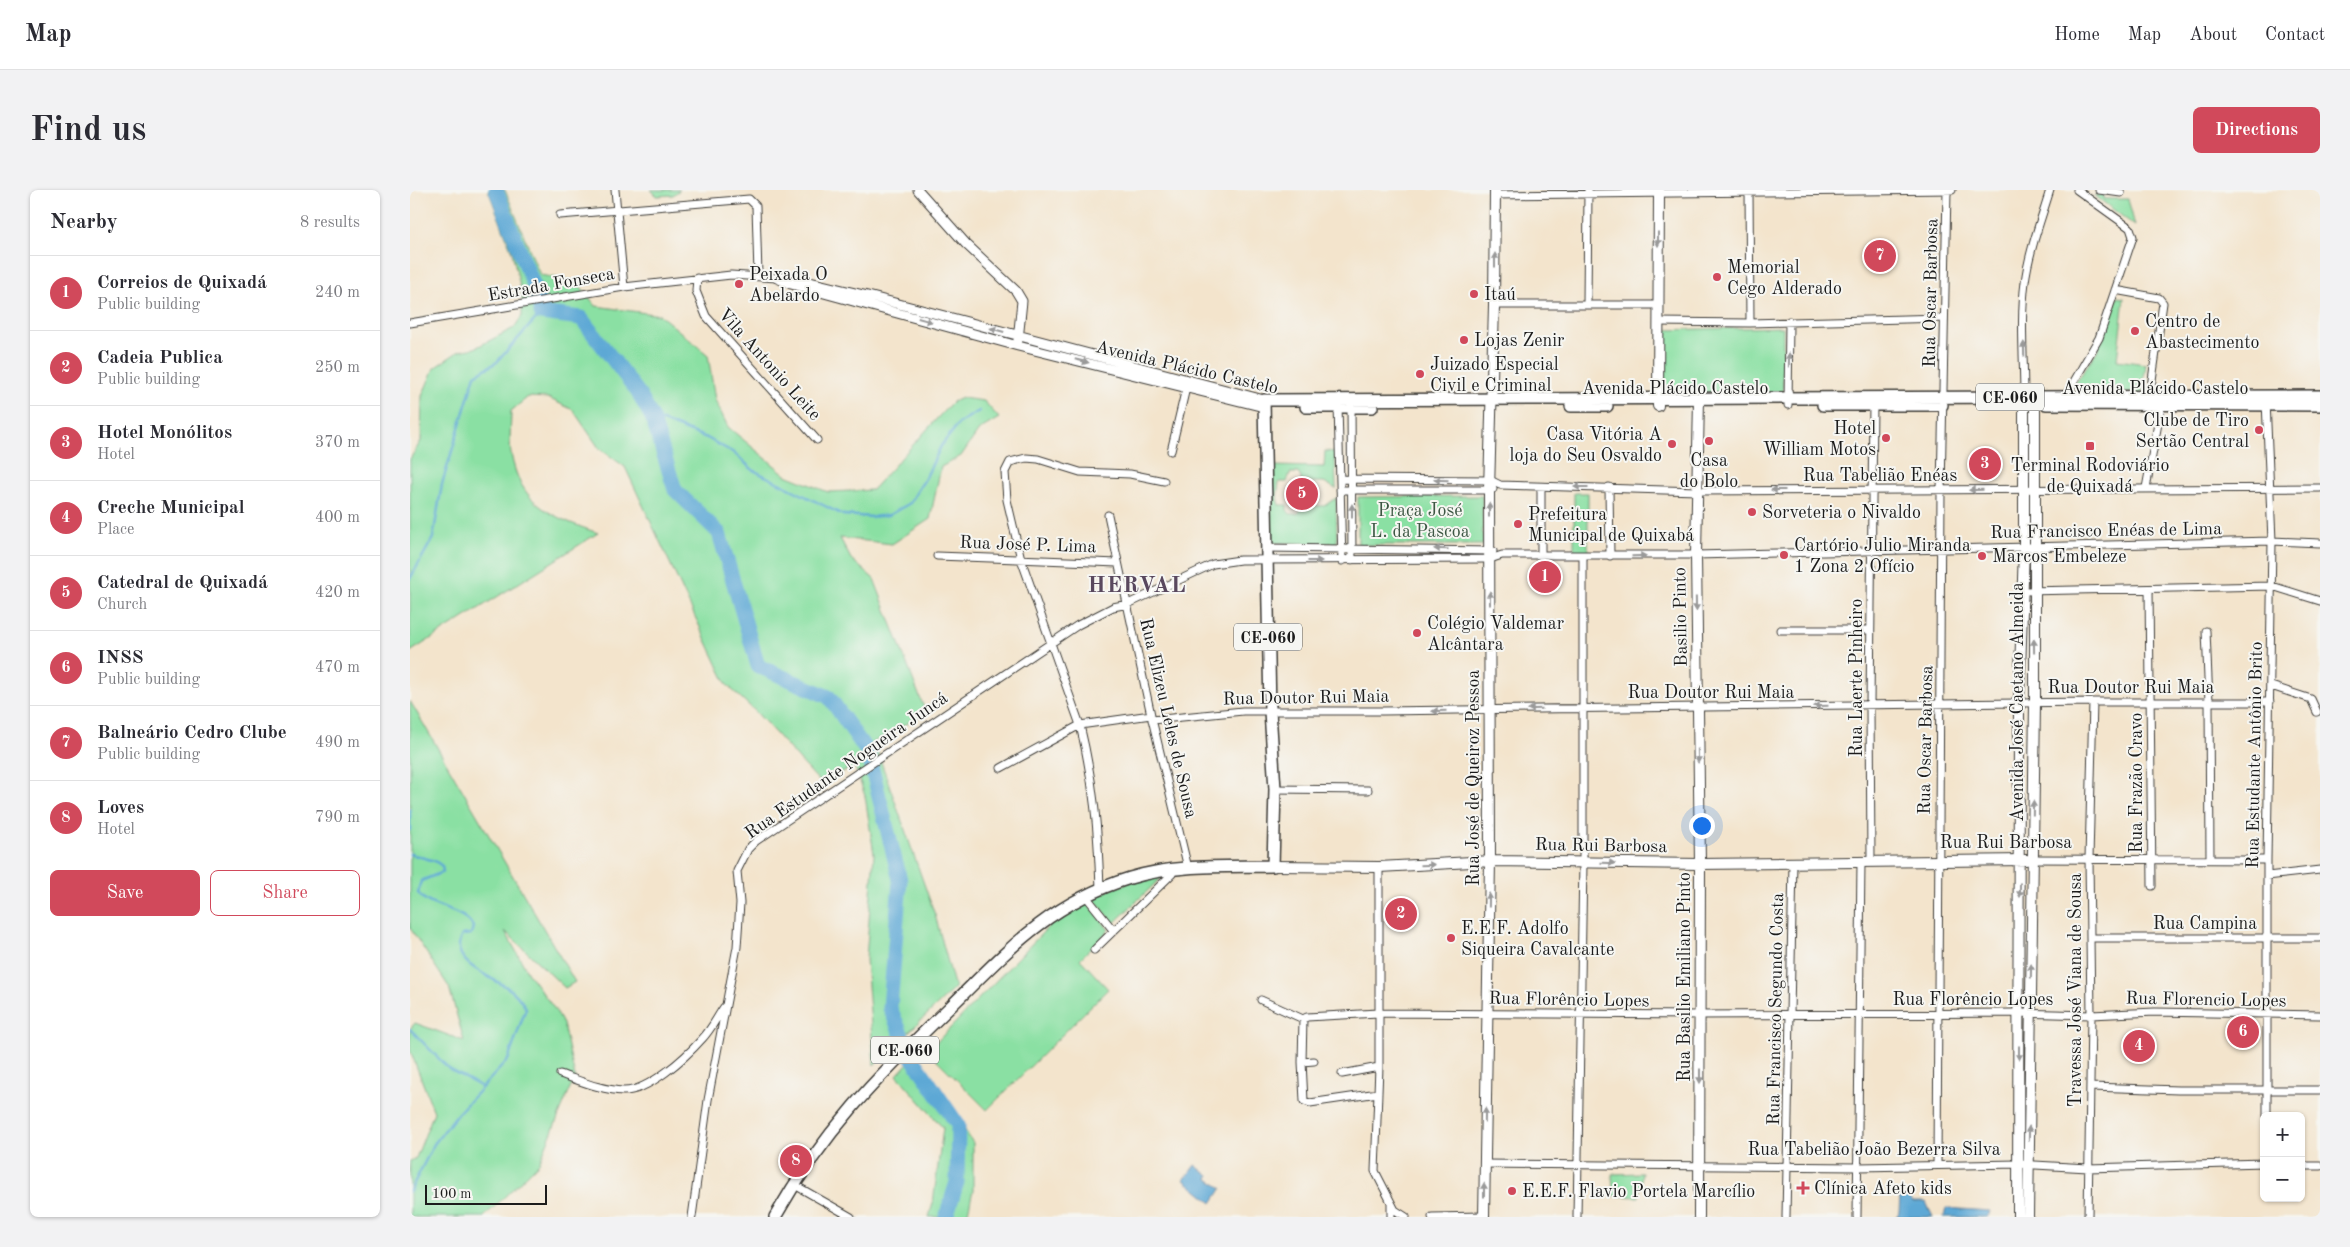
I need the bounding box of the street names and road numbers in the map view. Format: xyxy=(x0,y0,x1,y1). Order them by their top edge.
street label: Rua Oscar Barbosa xyxy=(1921,218,1941,368)
street label: Estrada Fonseca xyxy=(486,265,616,305)
street label: Vila Antonio Leite xyxy=(714,305,824,424)
street label: Avenida Plácido Castelo xyxy=(1094,338,1280,398)
street label: Avenida Plácido Castelo xyxy=(1582,380,1768,398)
street label: Avenida Plácido Castelo xyxy=(2062,380,2248,398)
road number: CE-060 xyxy=(1976,383,2044,410)
street label: Rua Tabelião Enéas xyxy=(1803,467,1957,485)
street label: Rua Francisco Enéas de Lima xyxy=(1990,520,2222,542)
street label: Rua José P. Lima xyxy=(959,534,1097,556)
street label: Basilio Pinto xyxy=(1671,567,1691,667)
street label: Avenida José Caetano Almeida xyxy=(2009,582,2027,822)
street label: Rua Laerte Pinheiro xyxy=(1848,599,1866,757)
street label: Rua Elizeu Leles de Sousa xyxy=(1136,616,1200,820)
road number: CE-060 xyxy=(1234,624,1302,651)
street label: Rua Estudante Antônio Brito xyxy=(2244,641,2266,869)
street label: Rua Oscar Barbosa xyxy=(1916,665,1936,815)
street label: Rua José de Queiroz Pessoa xyxy=(1465,670,1483,886)
street label: Rua Doutor Rui Maia xyxy=(2048,679,2214,697)
street label: Rua Doutor Rui Maia xyxy=(1628,684,1794,702)
street label: Rua Doutor Rui Maia xyxy=(1222,688,1390,708)
street label: Rua Estudante Nogueira Juncá xyxy=(742,689,951,843)
street label: Rua Frazão Cravo xyxy=(2128,712,2146,854)
street label: Rua Rui Barbosa xyxy=(1940,834,2072,852)
street label: Rua Rui Barbosa xyxy=(1535,836,1667,856)
street label: Rua Basilio Emiliano Pinto xyxy=(1676,872,1694,1082)
street label: Travessa José Viana de Sousa xyxy=(2067,873,2085,1107)
street label: Rua Francisco Segundo Costa xyxy=(1765,892,1787,1126)
street label: Rua Campina xyxy=(2153,915,2257,933)
street label: Rua Florêncio Lopes xyxy=(1488,990,1650,1010)
street label: Rua Florencio Lopes xyxy=(2125,990,2287,1010)
street label: Rua Florêncio Lopes xyxy=(1893,991,2054,1009)
road number: CE-060 xyxy=(871,1036,939,1064)
street label: Rua Tabelião João Bezerra Silva xyxy=(1747,1141,2001,1159)

